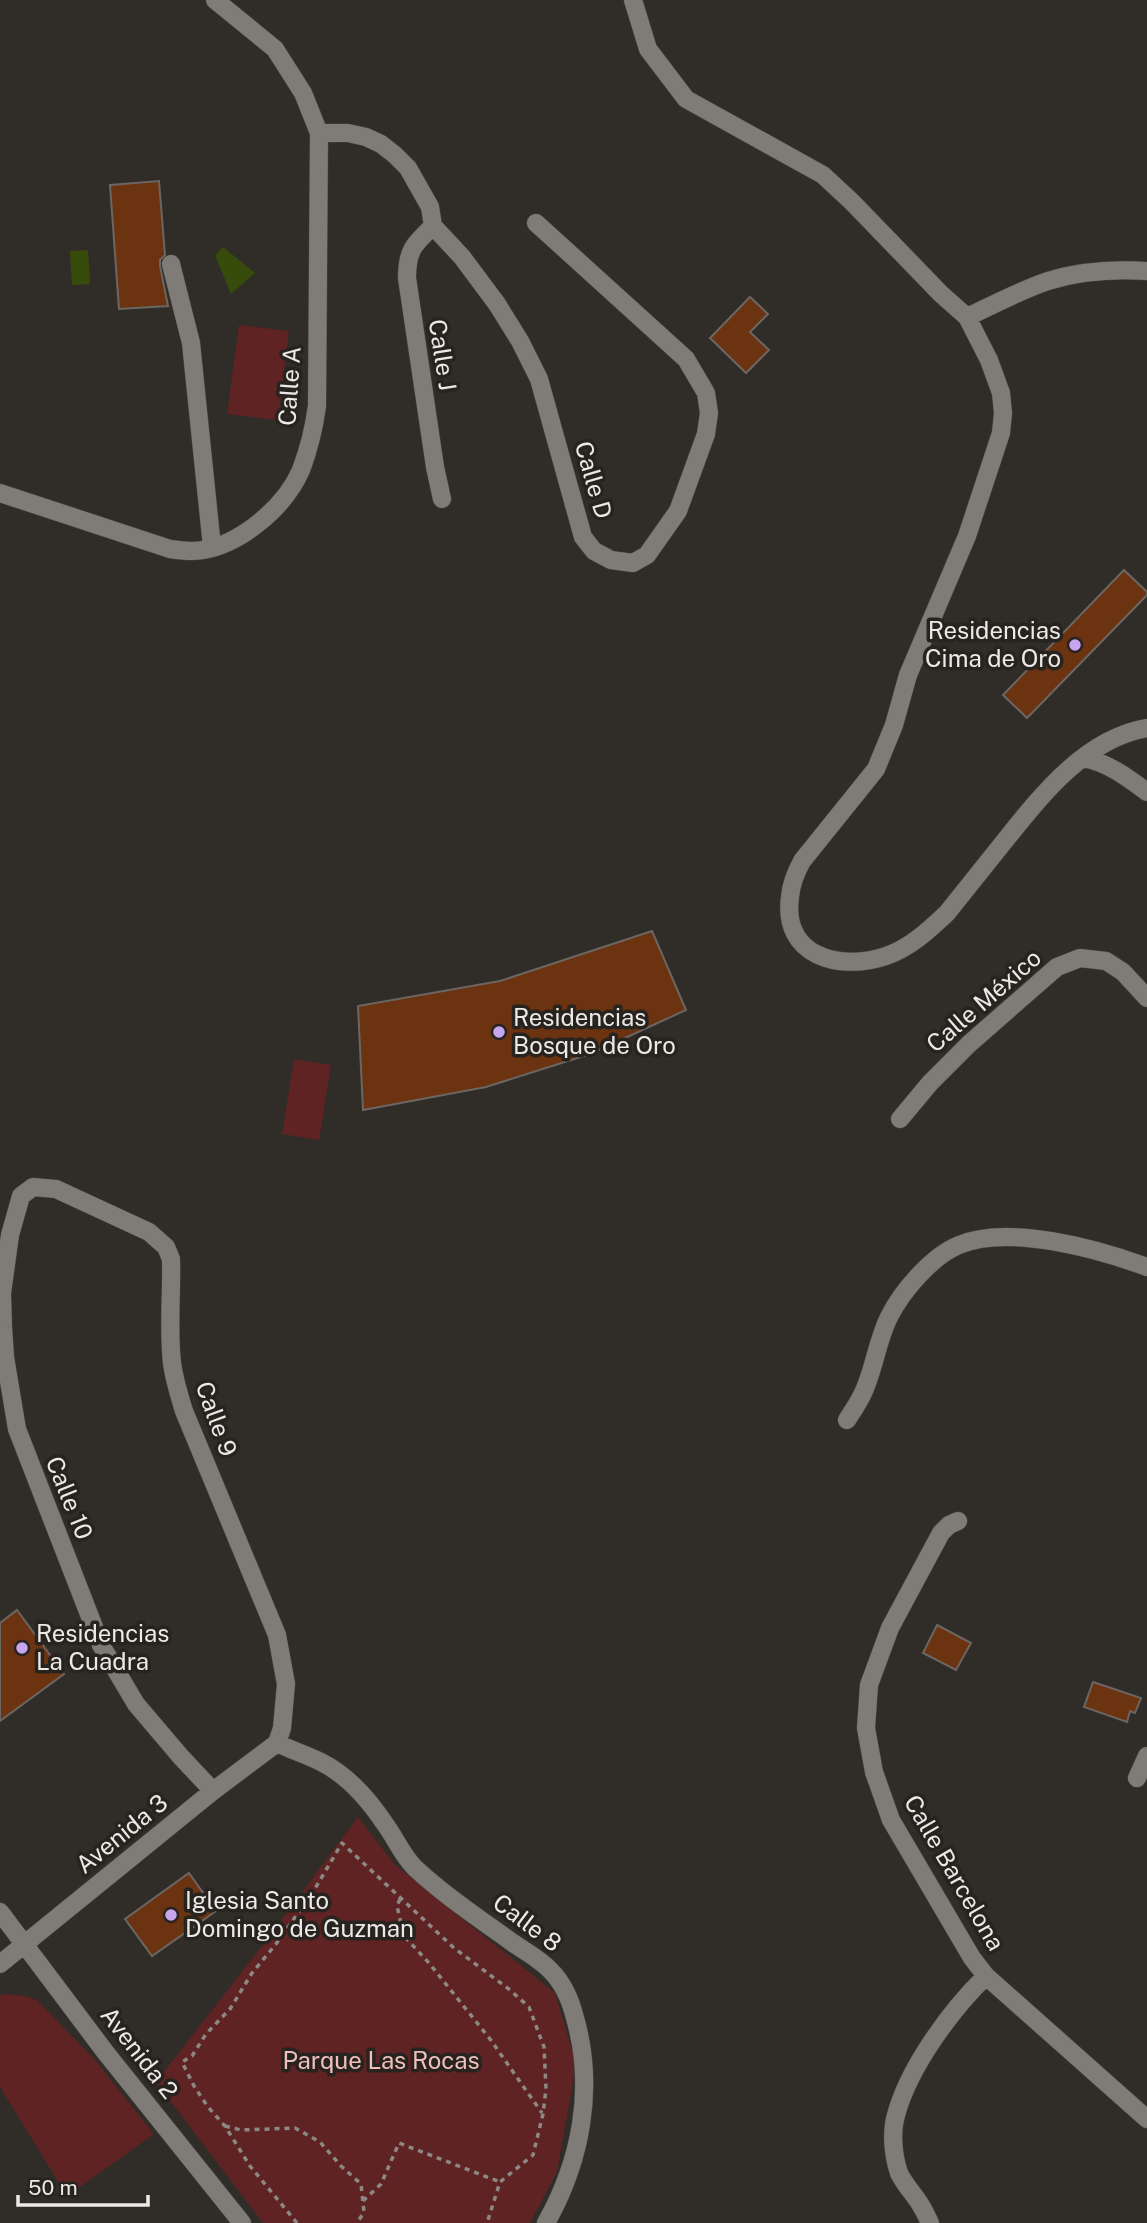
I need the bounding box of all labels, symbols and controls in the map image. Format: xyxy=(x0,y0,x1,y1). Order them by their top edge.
street label: Calle J xyxy=(424,317,462,392)
street label: Calle A xyxy=(272,345,306,427)
street label: Calle D xyxy=(570,438,618,522)
place label: Residencias Cima de Oro xyxy=(925,616,1061,672)
marker: Residencias Cima de Oro xyxy=(1067,637,1083,653)
street label: Calle México xyxy=(920,943,1046,1058)
place label: Residencias Bosque de Oro xyxy=(513,1003,676,1059)
marker: Residencias Bosque de Oro xyxy=(491,1024,507,1040)
street label: Calle 9 xyxy=(191,1377,243,1460)
street label: Calle 10 xyxy=(41,1452,99,1543)
place label: Residencias La Cuadra xyxy=(36,1619,169,1675)
marker: Residencias La Cuadra xyxy=(14,1640,30,1656)
street label: Avenida 3 xyxy=(70,1788,173,1879)
street label: Calle Barcelona xyxy=(899,1790,1011,1955)
place label: Iglesia Santo Domingo de Guzman xyxy=(185,1886,414,1942)
street label: Calle 8 xyxy=(488,1888,567,1957)
marker: Iglesia Santo Domingo de Guzman xyxy=(163,1907,179,1923)
street label: Avenida 2 xyxy=(95,2001,184,2104)
park label: Parque Las Rocas xyxy=(282,2046,480,2074)
scale bar xyxy=(18,2164,147,2208)
text: 50 m xyxy=(28,2175,78,2200)

